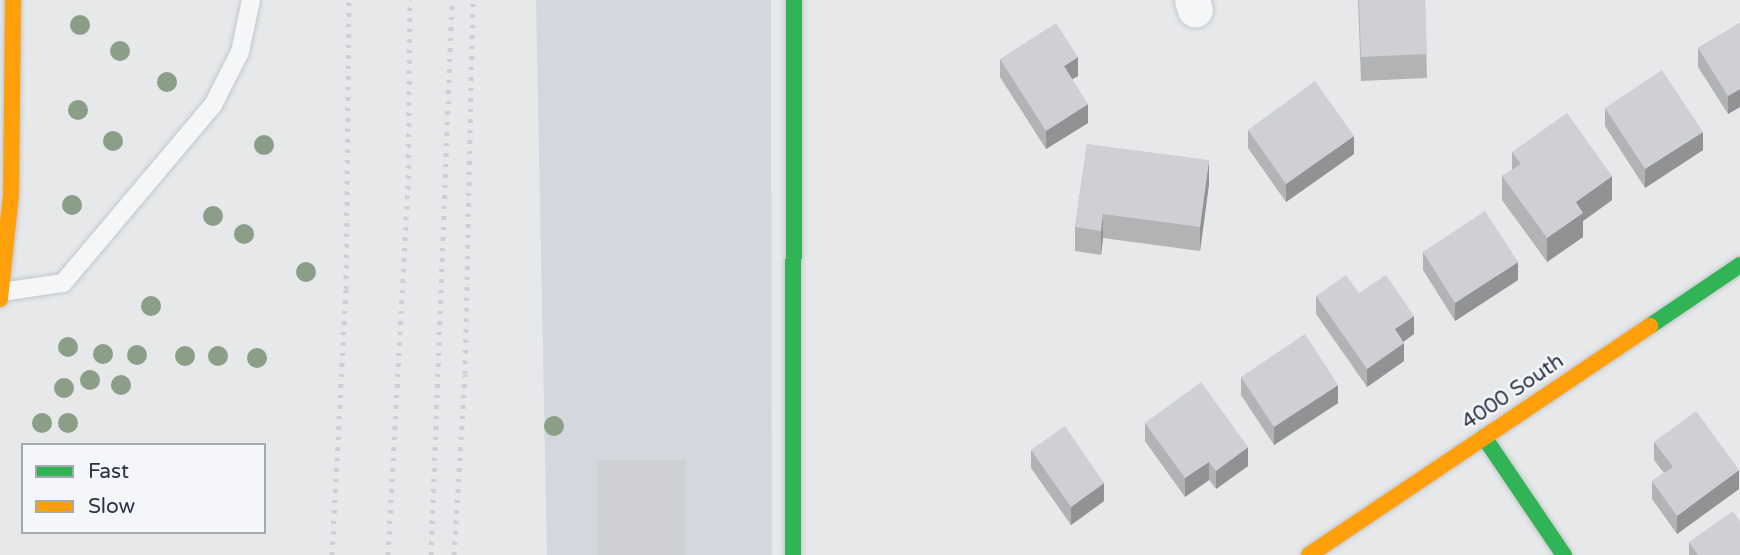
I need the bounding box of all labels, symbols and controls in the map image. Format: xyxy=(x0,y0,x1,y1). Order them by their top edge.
street label: 4000 South xyxy=(1457,349,1569,435)
legend xyxy=(21,443,266,534)
text: Fast xyxy=(88,459,129,484)
text: Slow xyxy=(88,494,135,519)

